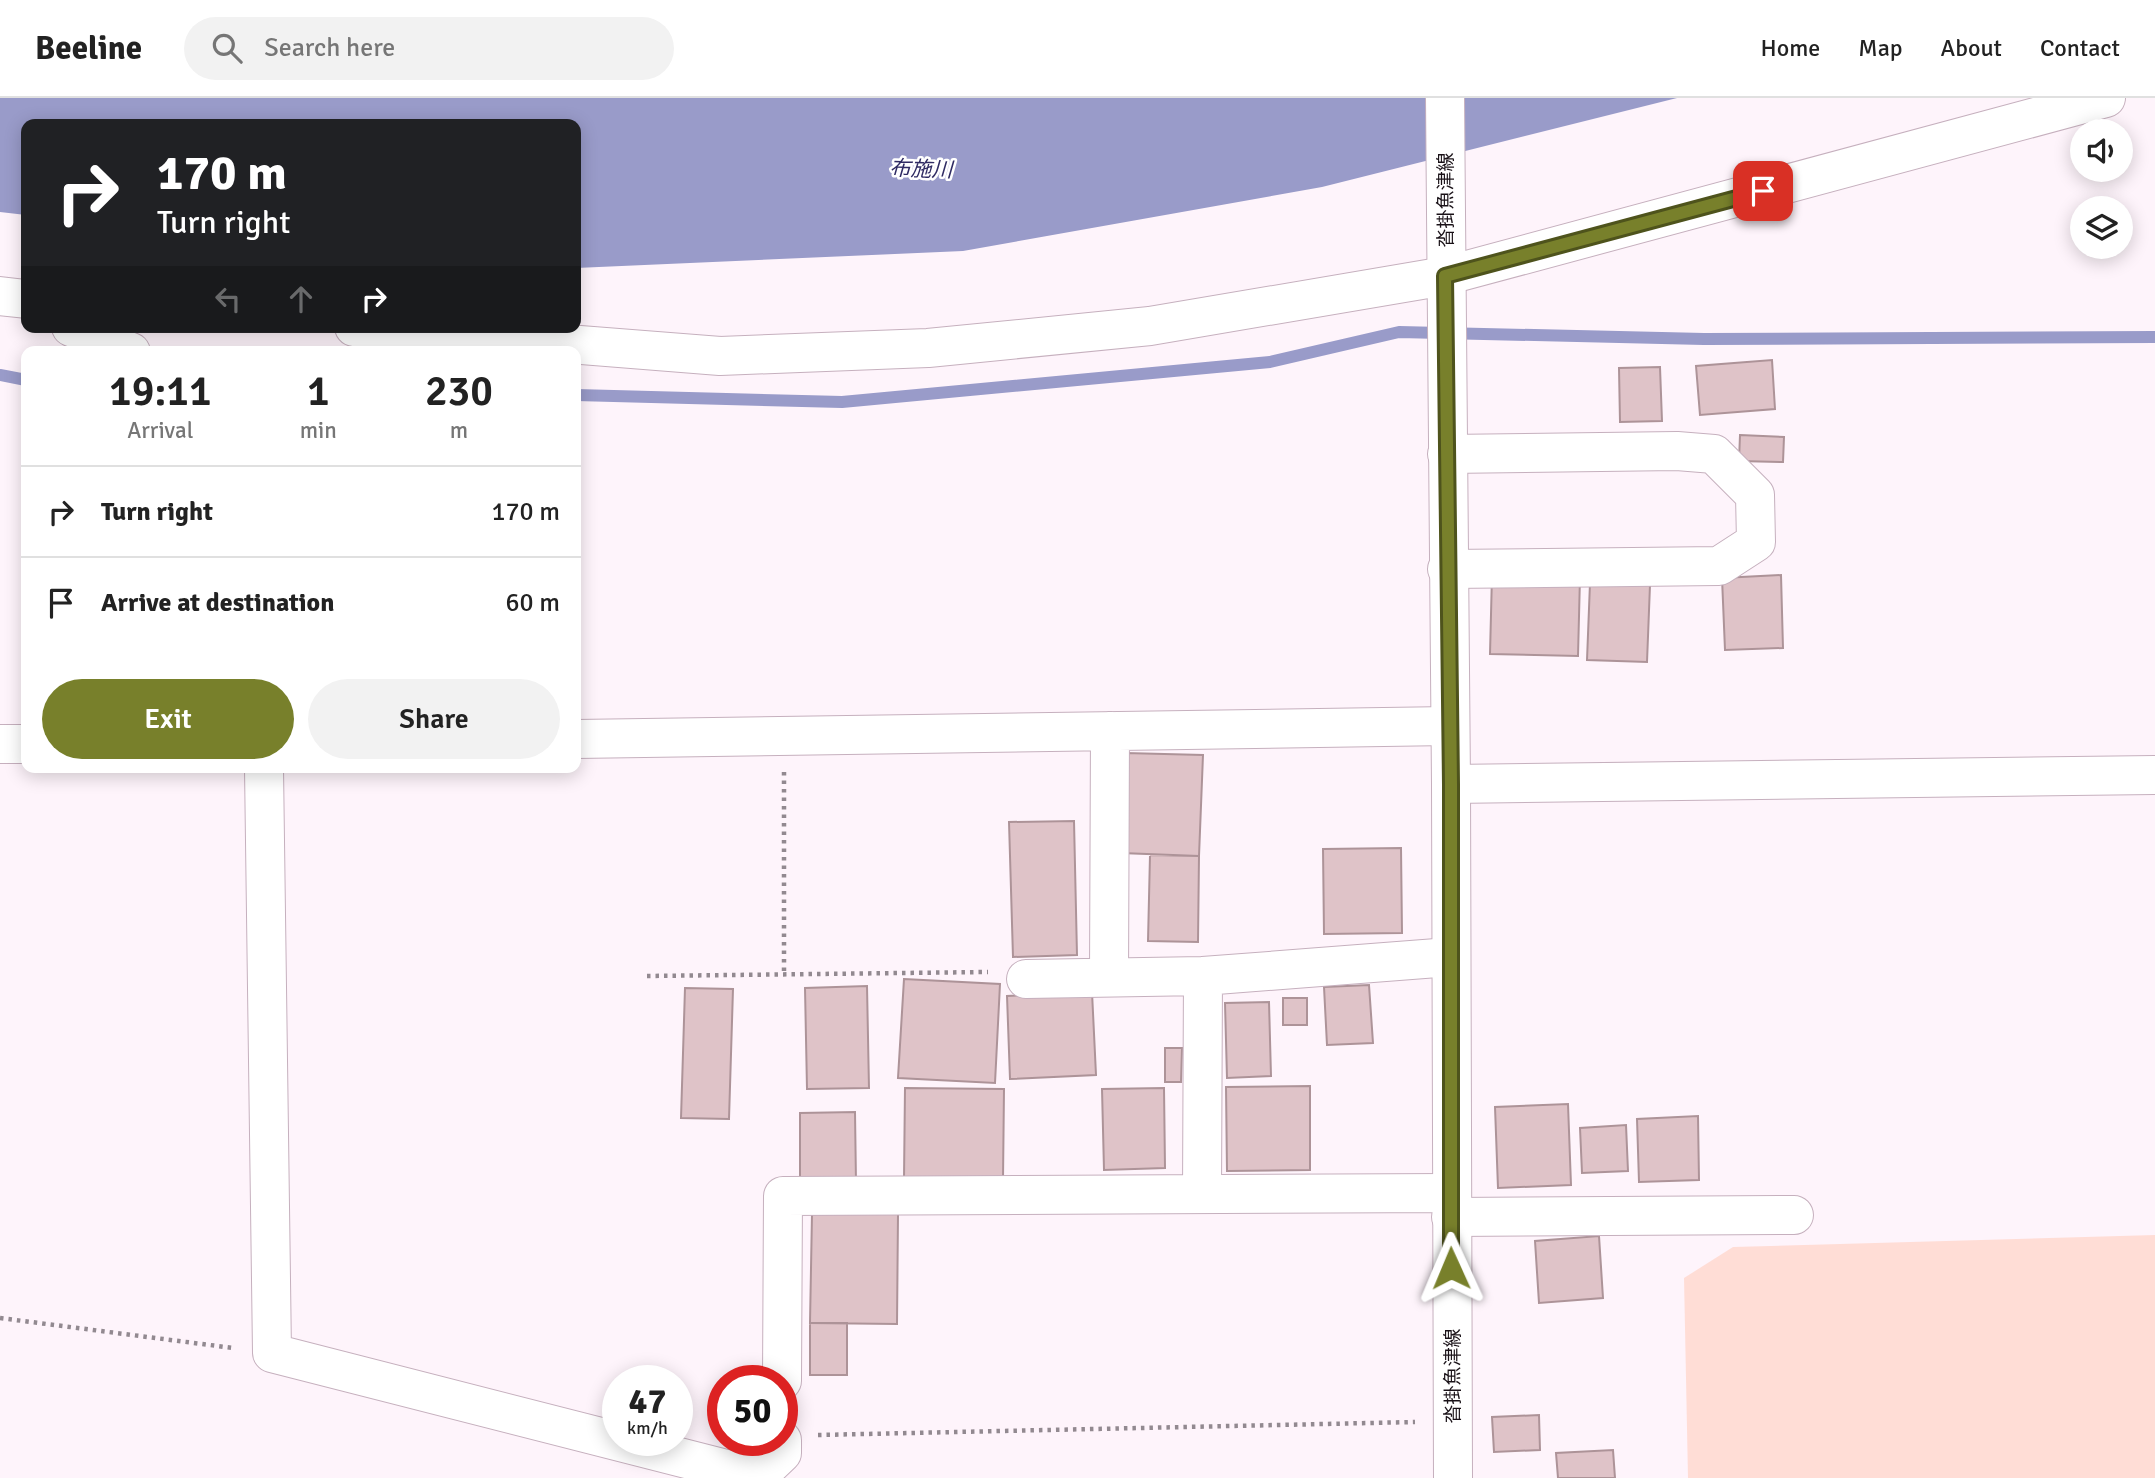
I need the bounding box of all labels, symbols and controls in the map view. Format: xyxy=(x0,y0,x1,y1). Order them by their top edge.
search box xyxy=(184,17,674,80)
text: Beeline xyxy=(35,28,142,69)
icon: search xyxy=(208,29,246,67)
text: Search here xyxy=(264,32,395,64)
text: Home xyxy=(1760,33,1820,63)
text: Map xyxy=(1858,33,1903,63)
text: About xyxy=(1941,33,2002,63)
text: Contact xyxy=(2040,33,2120,63)
map controls xyxy=(2070,119,2133,259)
button: sound xyxy=(2070,119,2133,182)
text: 170 m xyxy=(157,143,287,203)
icon: right xyxy=(42,147,133,238)
street label: 沓掛魚津線 xyxy=(1434,152,1458,248)
water label: 布施川 xyxy=(889,155,955,183)
pin xyxy=(1733,161,1793,221)
icon: arrive xyxy=(1744,172,1782,210)
button: layers xyxy=(2070,196,2133,259)
text: Turn right xyxy=(157,203,290,242)
icon: left xyxy=(209,280,247,318)
icon: ahead xyxy=(282,280,320,318)
icon: right xyxy=(355,280,393,318)
text: 19:11 xyxy=(109,366,212,417)
text: 1 xyxy=(307,366,330,417)
text: 230 xyxy=(425,366,493,417)
text: Arrival xyxy=(127,416,193,445)
text: min xyxy=(300,416,337,445)
text: m xyxy=(450,416,468,445)
icon: right xyxy=(42,493,80,531)
text: Turn right xyxy=(101,496,213,528)
text: 170 m xyxy=(491,496,560,528)
icon: arrive xyxy=(42,584,80,622)
text: Arrive at destination xyxy=(101,587,334,619)
text: 60 m xyxy=(505,587,560,619)
button: Exit xyxy=(42,679,294,759)
button: Share xyxy=(308,679,560,759)
position arrow xyxy=(1414,1231,1488,1305)
street label: 沓掛魚津線 xyxy=(1441,1328,1465,1424)
speed limit sign: 50 xyxy=(707,1365,798,1456)
text: 47 xyxy=(629,1380,666,1423)
text: km/h xyxy=(627,1417,668,1439)

